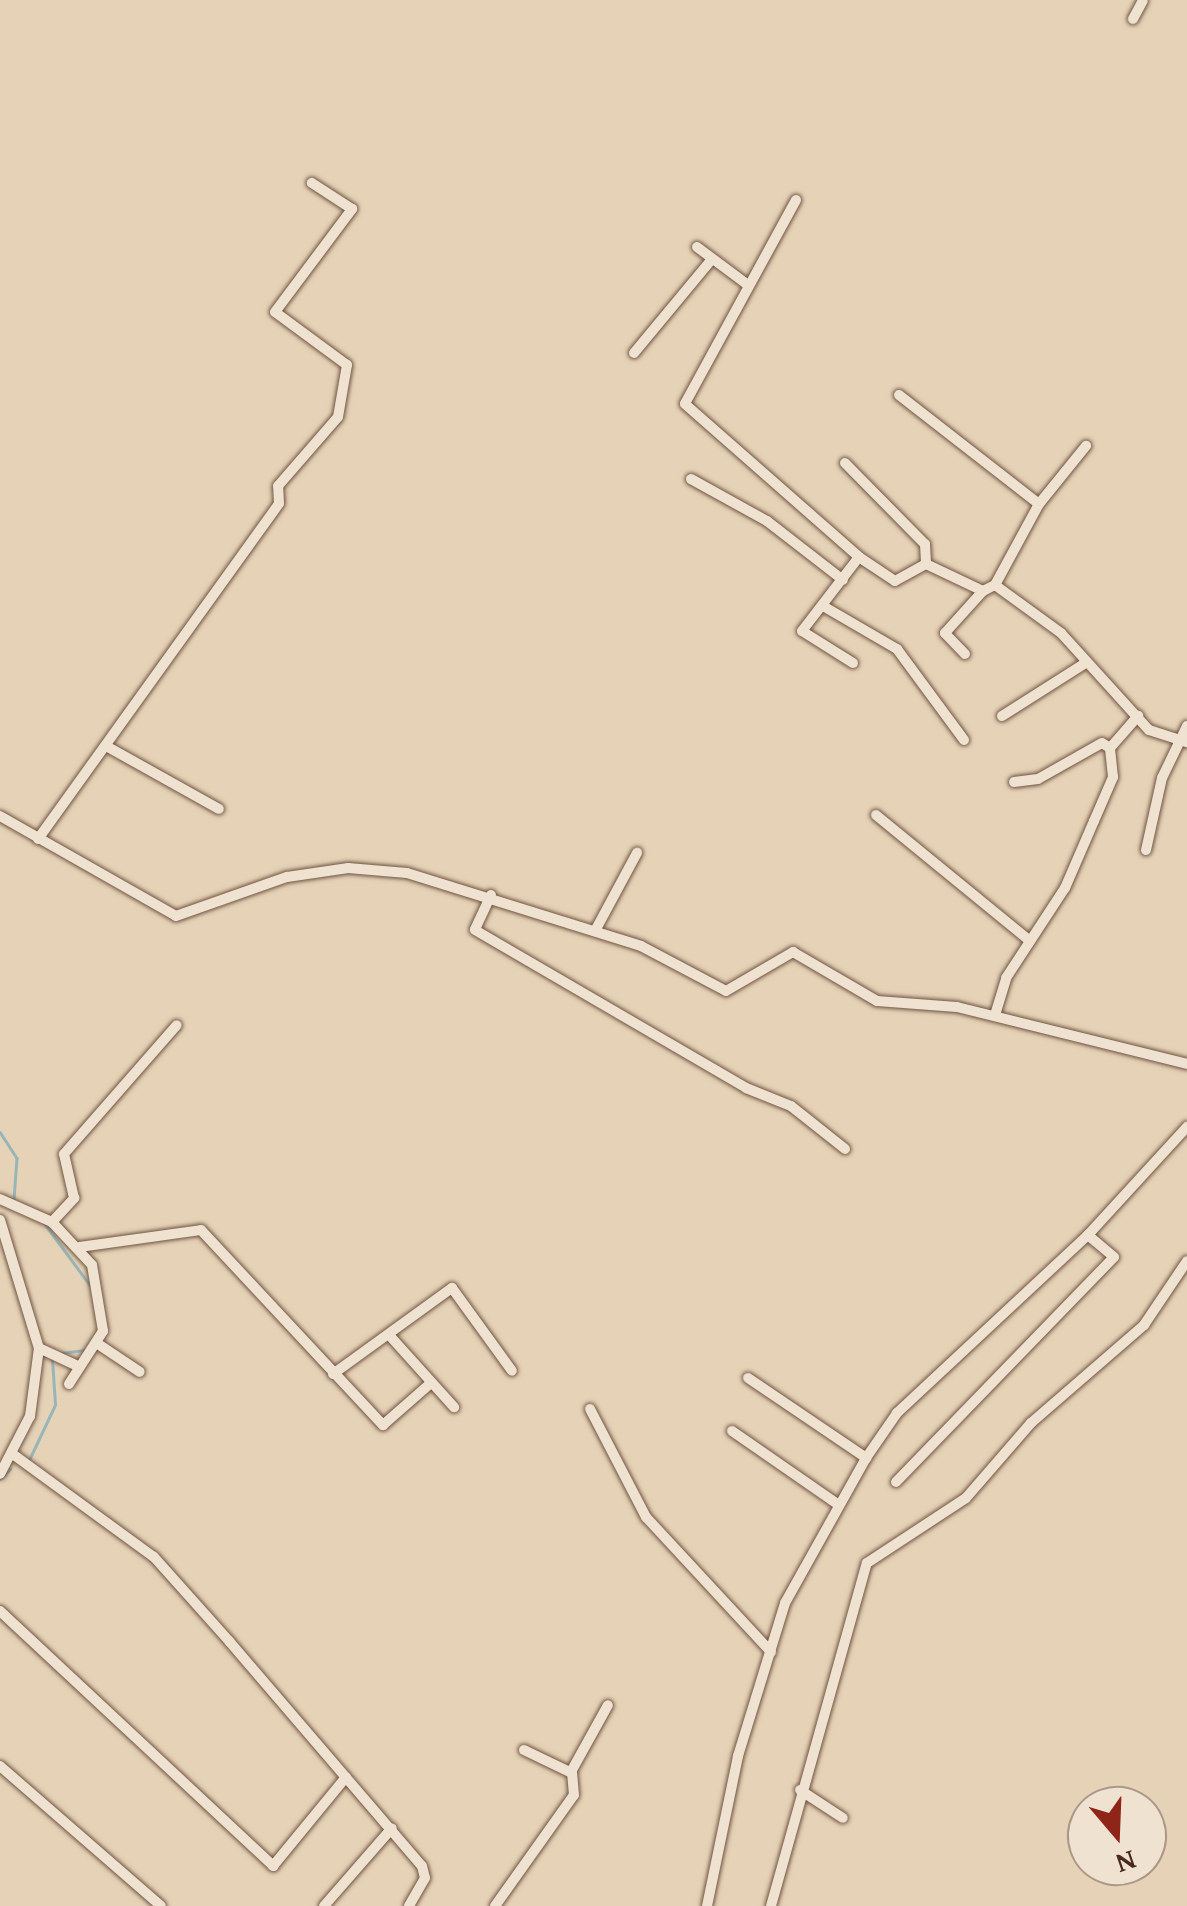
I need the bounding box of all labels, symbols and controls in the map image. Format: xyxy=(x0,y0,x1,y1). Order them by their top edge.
north arrow xyxy=(1067,1786,1167,1886)
text: N xyxy=(1111,1841,1142,1885)

